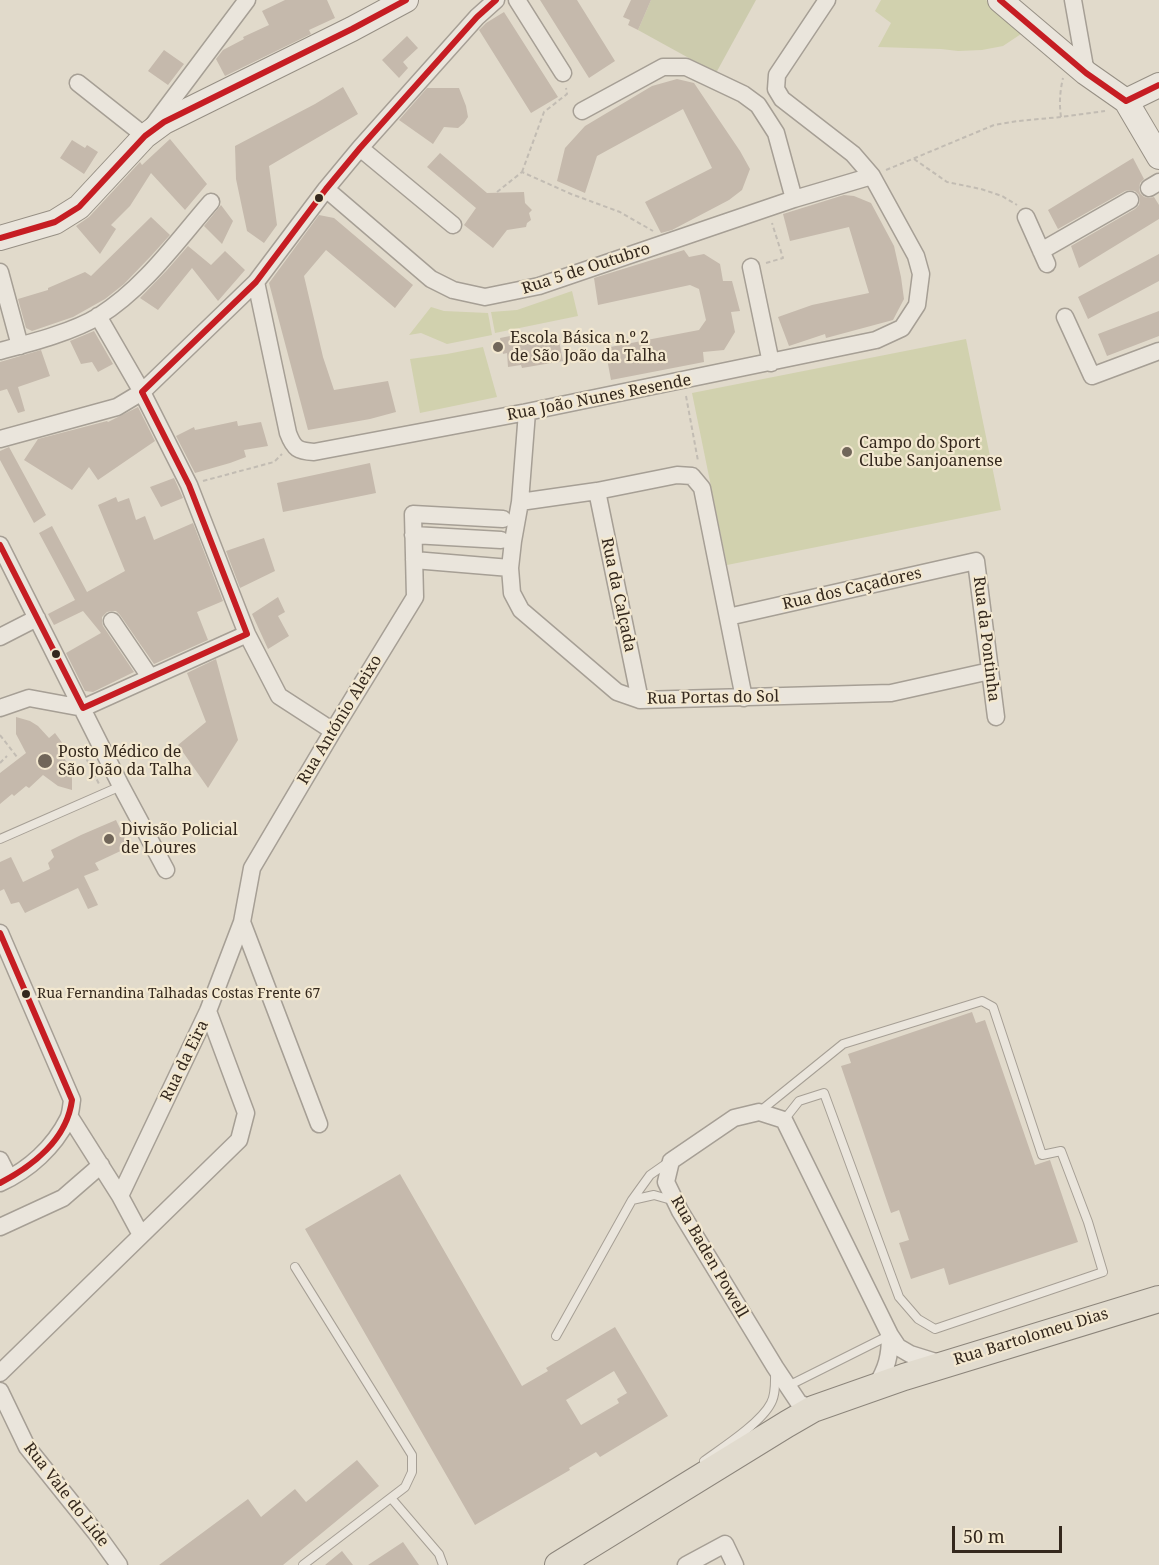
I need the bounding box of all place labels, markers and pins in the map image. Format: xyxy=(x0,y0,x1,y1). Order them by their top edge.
unlabelled marker xyxy=(313,192,325,204)
place label: Escola Básica n.º 2 de São João da Talha xyxy=(510,328,666,366)
marker: Escola Básica n.º 2 de São João da Talha xyxy=(491,340,505,354)
place label: Campo do Sport Clube Sanjoanense xyxy=(859,433,1003,471)
marker: Campo do Sport Clube Sanjoanense xyxy=(840,445,854,459)
unlabelled marker xyxy=(50,648,62,660)
place label: Posto Médico de São João da Talha xyxy=(58,742,192,780)
marker: Posto Médico de São João da Talha xyxy=(36,752,54,770)
place label: Divisão Policial de Loures xyxy=(121,820,238,858)
marker: Divisão Policial de Loures xyxy=(102,832,116,846)
place label: Rua Fernandina Talhadas Costas Frente 67 xyxy=(37,986,320,1002)
marker: Rua Fernandina Talhadas Costas Frente 67 xyxy=(20,988,32,1000)

